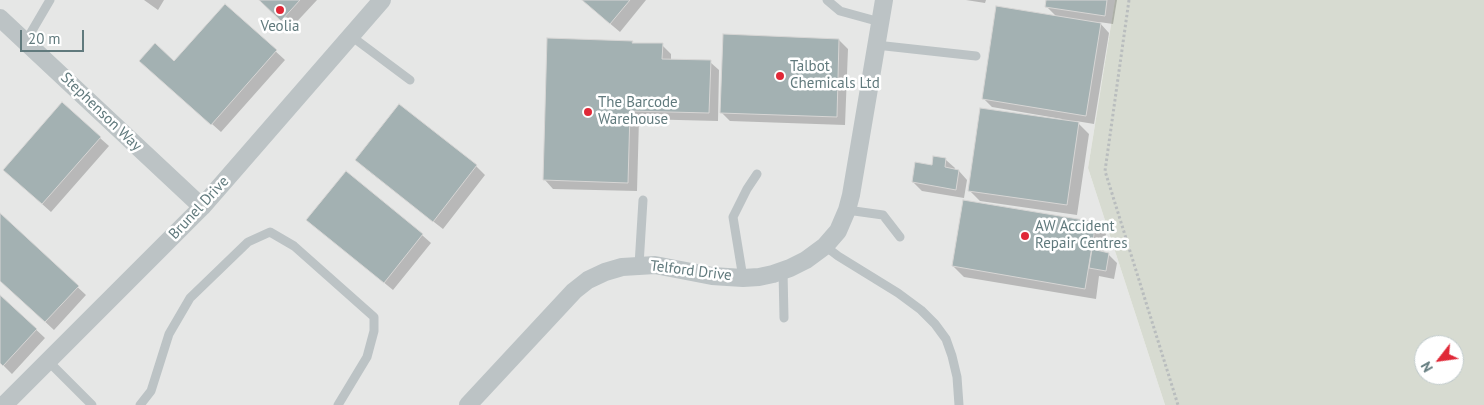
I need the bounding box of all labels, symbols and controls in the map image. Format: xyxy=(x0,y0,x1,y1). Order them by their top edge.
marker: Veolia xyxy=(274,4,286,16)
place label: Veolia xyxy=(261,18,299,36)
scale bar xyxy=(22,20,86,52)
text: 20 m xyxy=(28,29,61,48)
place label: Talbot Chemicals Ltd xyxy=(790,58,880,93)
street label: Stephenson Way xyxy=(57,69,145,155)
marker: Talbot Chemicals Ltd xyxy=(774,70,786,82)
place label: The Barcode Warehouse xyxy=(598,94,678,129)
marker: The Barcode Warehouse xyxy=(582,106,594,118)
street label: Brunel Drive xyxy=(165,173,233,243)
place label: AW Accident Repair Centres xyxy=(1035,218,1127,253)
marker: AW Accident Repair Centres xyxy=(1019,230,1031,242)
street label: Telford Drive xyxy=(649,257,733,285)
north arrow xyxy=(1414,335,1464,385)
text: N xyxy=(1417,359,1437,375)

